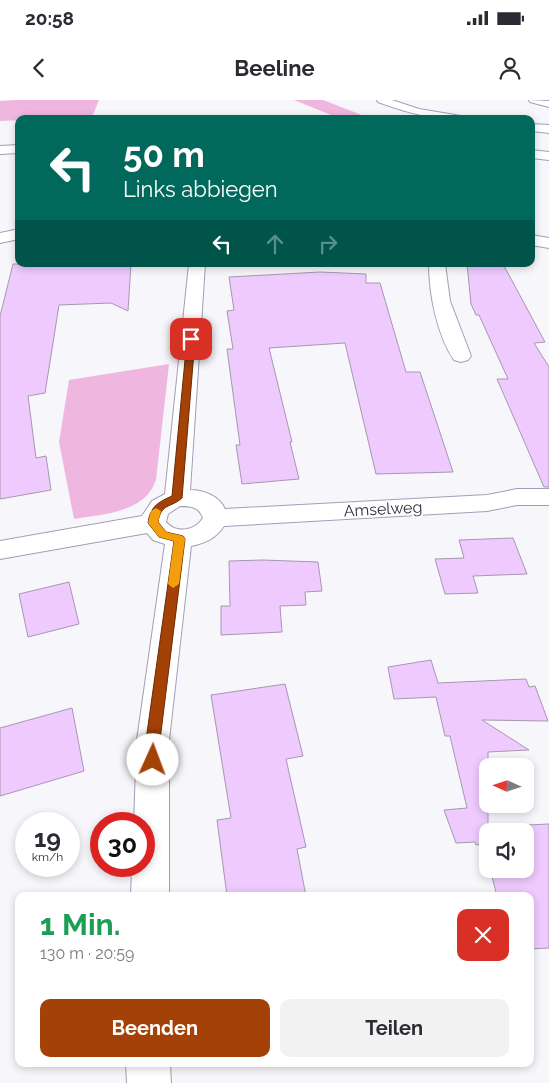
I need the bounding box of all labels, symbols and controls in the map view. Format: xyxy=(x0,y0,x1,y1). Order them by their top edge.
text: 20:58 xyxy=(25,7,74,29)
icon: back xyxy=(25,54,53,82)
icon: person xyxy=(496,54,524,82)
text: Beeline xyxy=(234,55,315,81)
text: 50 m xyxy=(123,134,205,175)
icon: left xyxy=(40,135,105,200)
text: Links abbiegen xyxy=(123,176,278,202)
icon: left xyxy=(208,230,236,258)
icon: ahead xyxy=(261,230,289,258)
icon: right xyxy=(314,230,342,258)
pin xyxy=(170,318,212,360)
icon: arrive xyxy=(177,325,205,353)
street label: Amselweg xyxy=(343,497,423,521)
position arrow xyxy=(126,733,178,785)
north arrow xyxy=(479,758,534,812)
map controls xyxy=(479,758,534,878)
speed limit sign: 30 xyxy=(90,812,155,877)
text: 19 xyxy=(34,823,61,853)
button: sound xyxy=(479,823,534,878)
text: km/h xyxy=(32,850,63,864)
text: 1 Min. xyxy=(40,907,121,942)
button: close xyxy=(457,909,509,961)
text: 130 m · 20:59 xyxy=(40,944,134,963)
button: Beenden xyxy=(40,999,270,1057)
button: Teilen xyxy=(280,999,509,1057)

